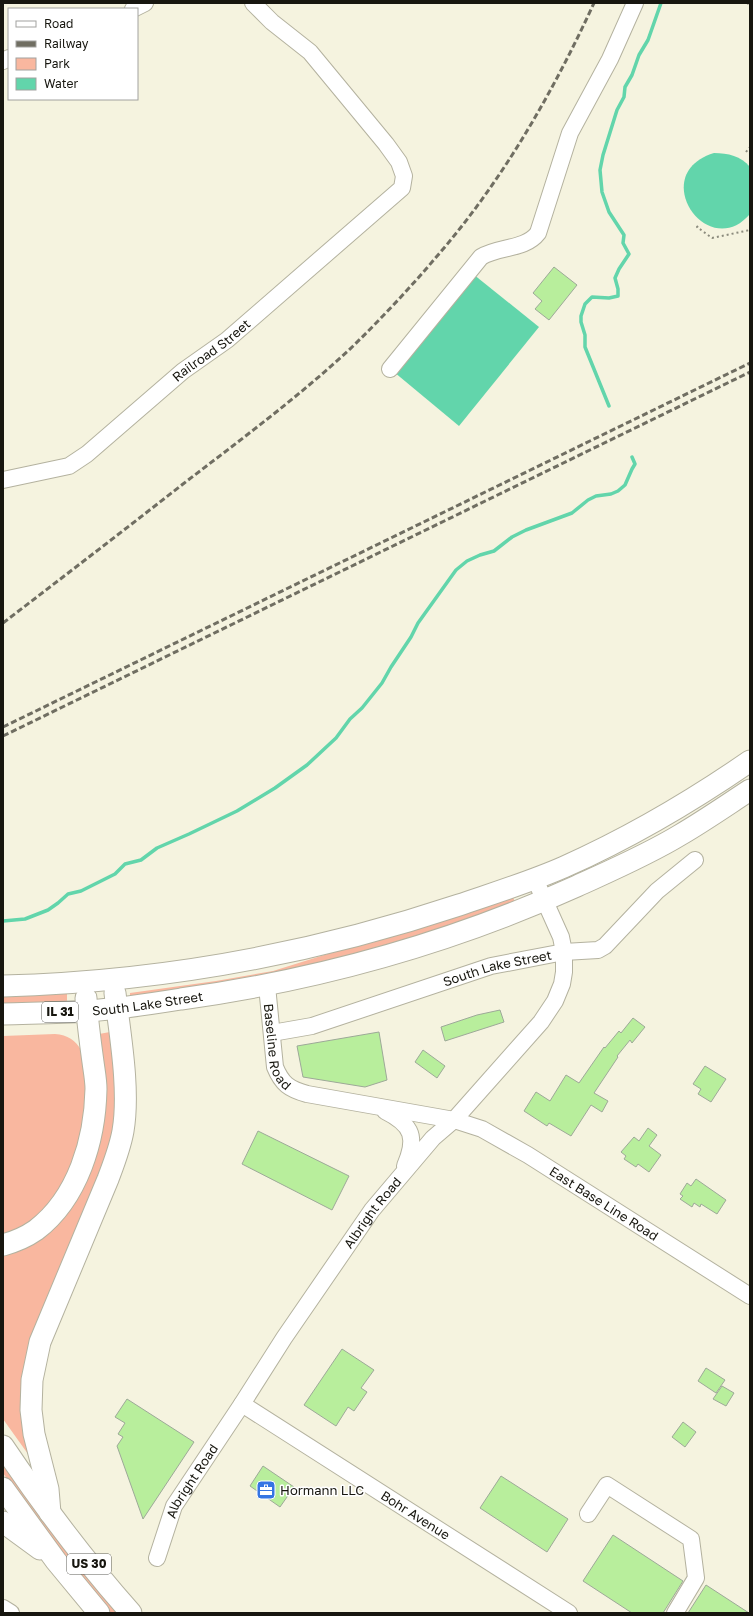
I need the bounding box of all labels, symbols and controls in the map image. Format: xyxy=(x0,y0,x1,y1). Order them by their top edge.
legend xyxy=(8,8,138,100)
text: Road xyxy=(44,16,73,31)
text: Railway xyxy=(44,36,89,51)
text: Park xyxy=(44,56,70,71)
text: Water xyxy=(44,76,78,91)
street label: Railroad Street xyxy=(169,316,253,385)
street label: South Lake Street xyxy=(441,947,553,990)
street label: South Lake Street xyxy=(91,988,204,1019)
road number: IL 31 xyxy=(42,1002,78,1022)
street label: Baseline Road xyxy=(261,1003,295,1093)
street label: East Base Line Road xyxy=(547,1163,662,1244)
street label: Albright Road xyxy=(340,1174,405,1251)
street label: Albright Road xyxy=(163,1441,221,1520)
office icon: Hormann LLC xyxy=(255,1479,277,1501)
place label: Hormann LLC xyxy=(280,1482,364,1498)
street label: Bohr Avenue xyxy=(378,1487,453,1543)
road number: US 30 xyxy=(67,1554,111,1574)

